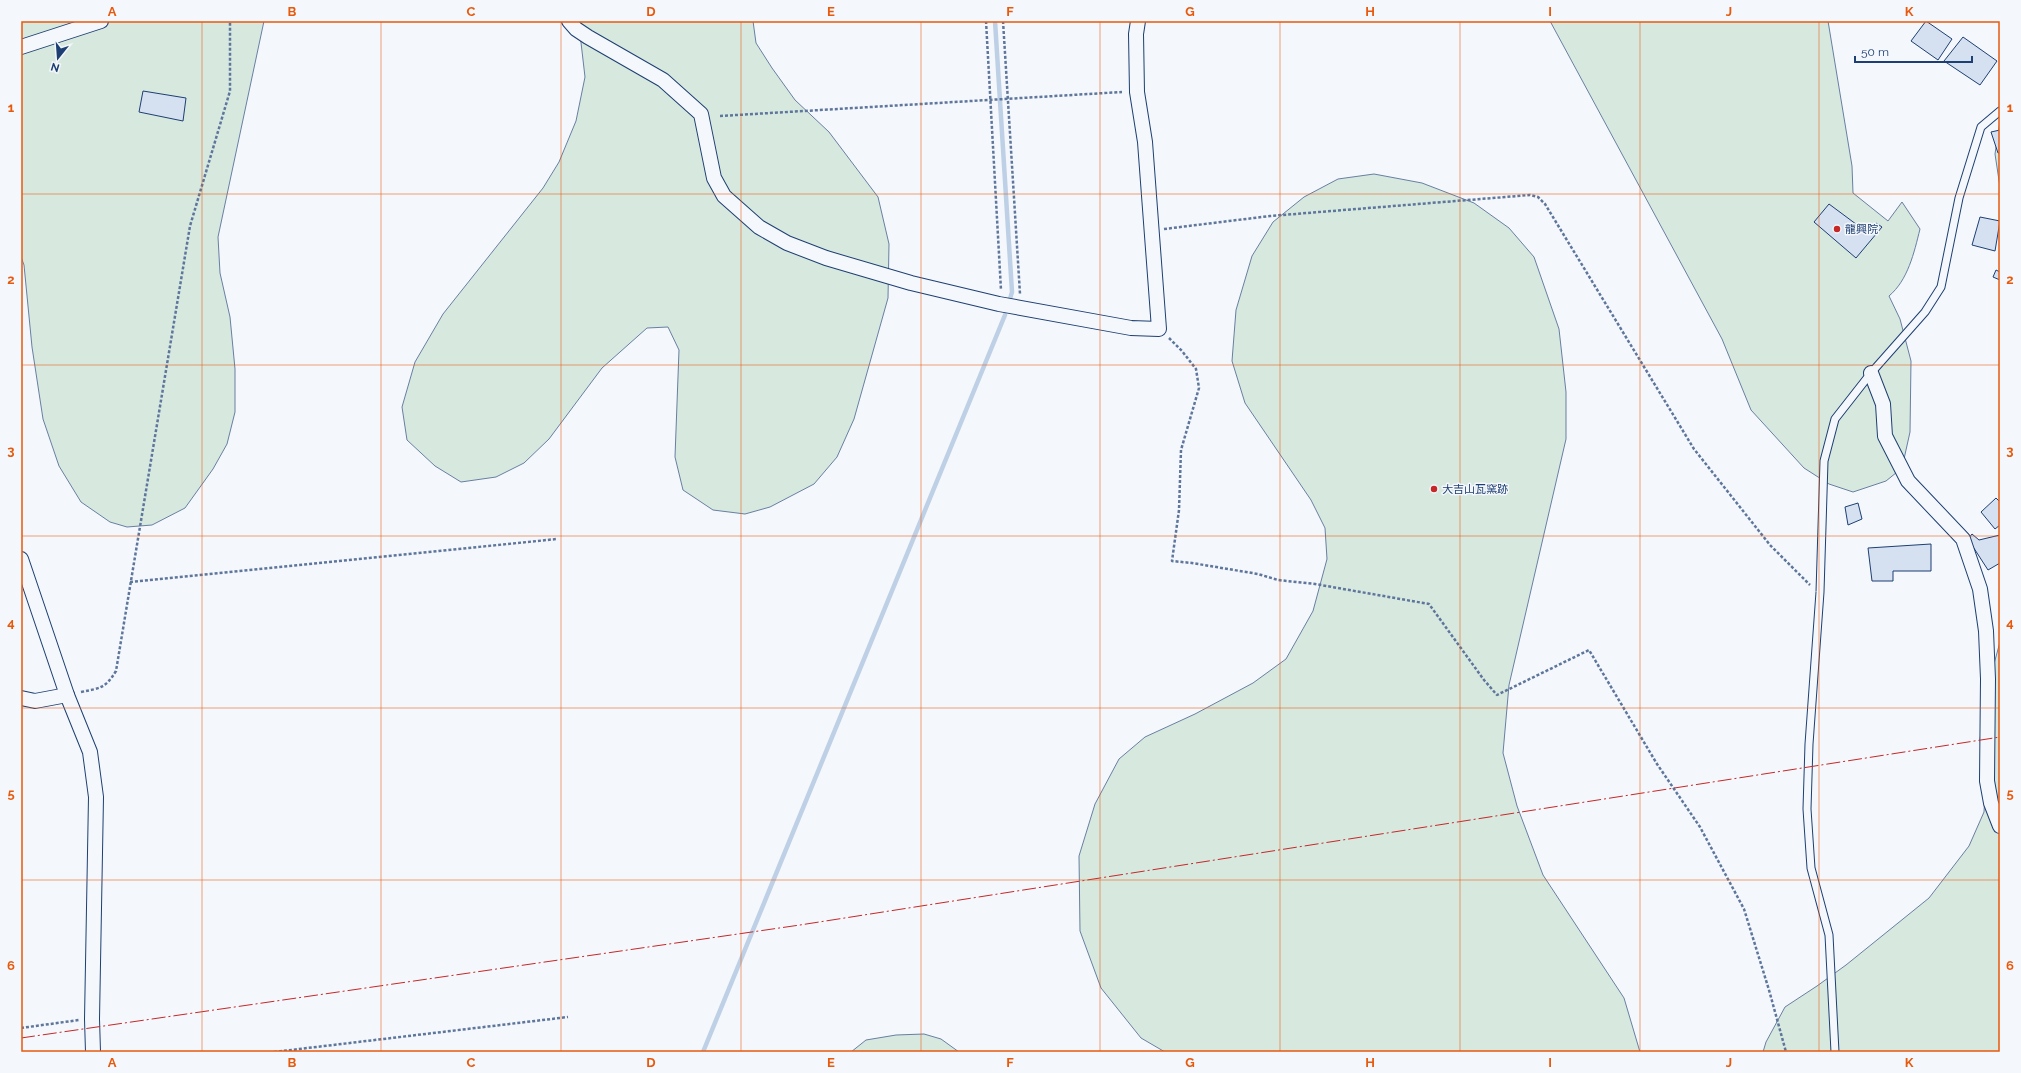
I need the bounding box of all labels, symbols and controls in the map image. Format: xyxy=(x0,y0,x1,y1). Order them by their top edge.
text: A xyxy=(108,4,117,19)
text: B xyxy=(288,4,297,19)
text: C xyxy=(467,4,476,19)
text: D xyxy=(646,4,656,19)
text: E xyxy=(827,4,835,19)
text: F xyxy=(1006,4,1014,19)
text: G xyxy=(1185,4,1195,19)
text: H xyxy=(1365,4,1375,19)
text: I xyxy=(1548,4,1552,19)
text: J xyxy=(1726,4,1732,19)
text: K xyxy=(1905,4,1914,19)
north arrow xyxy=(38,38,78,78)
scale bar xyxy=(1855,38,1972,64)
text: 50 m xyxy=(1861,45,1889,59)
text: N xyxy=(49,60,61,75)
text: 1 xyxy=(8,100,15,115)
text: 1 xyxy=(2007,100,2014,115)
place label: 龍興院 xyxy=(1845,223,1878,236)
marker: 龍興院 xyxy=(1832,224,1842,234)
text: 2 xyxy=(7,272,15,287)
text: 2 xyxy=(2006,272,2014,287)
text: 3 xyxy=(7,443,15,458)
text: 3 xyxy=(2006,443,2014,458)
place label: 大吉山瓦窯跡 xyxy=(1442,483,1508,496)
marker: 大吉山瓦窯跡 xyxy=(1429,484,1439,494)
text: 4 xyxy=(7,615,15,630)
text: 4 xyxy=(2006,615,2014,630)
text: 5 xyxy=(7,786,15,801)
text: 5 xyxy=(2006,786,2014,801)
text: 6 xyxy=(7,958,15,973)
text: 6 xyxy=(2006,958,2014,973)
text: A xyxy=(108,1055,117,1070)
text: B xyxy=(288,1055,297,1070)
text: C xyxy=(467,1055,476,1070)
text: D xyxy=(646,1055,656,1070)
text: E xyxy=(827,1055,835,1070)
text: F xyxy=(1006,1055,1014,1070)
text: G xyxy=(1185,1055,1195,1070)
text: H xyxy=(1365,1055,1375,1070)
text: I xyxy=(1548,1055,1552,1070)
text: J xyxy=(1726,1055,1732,1070)
text: K xyxy=(1905,1055,1914,1070)

